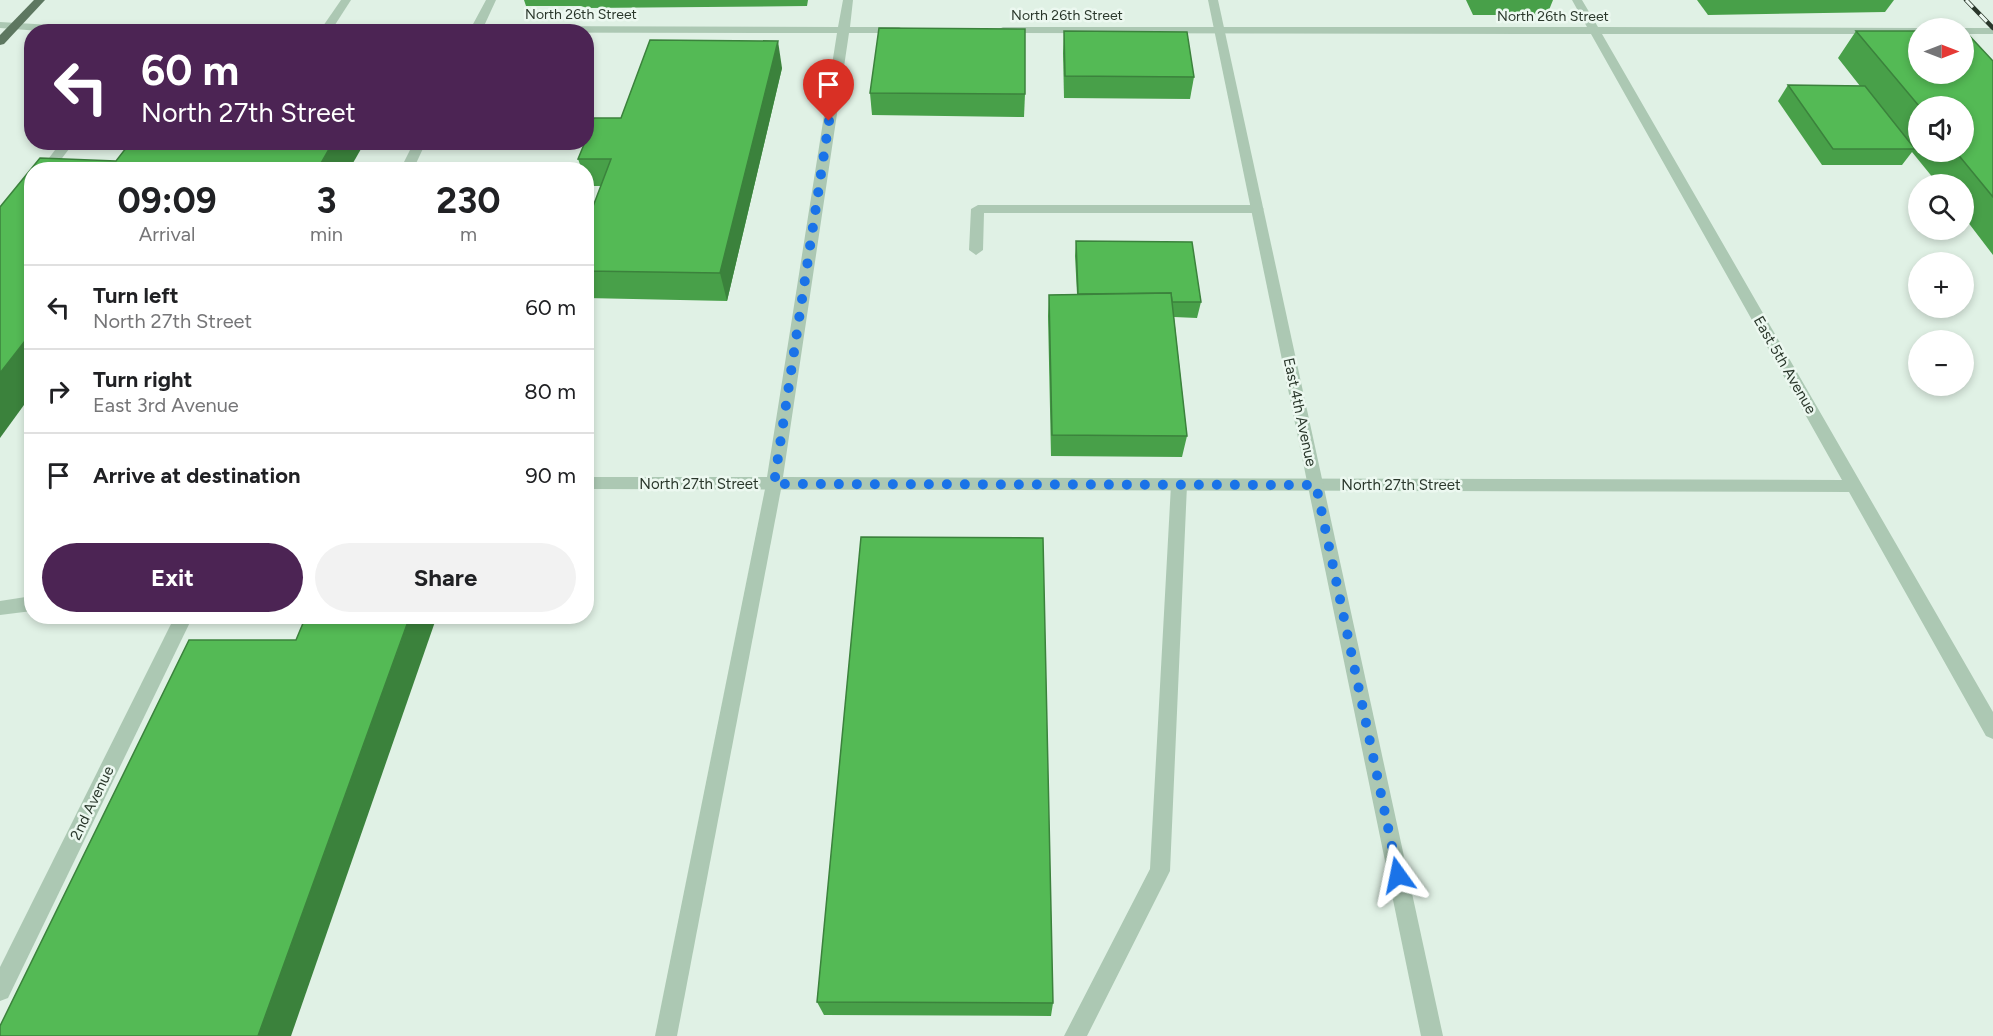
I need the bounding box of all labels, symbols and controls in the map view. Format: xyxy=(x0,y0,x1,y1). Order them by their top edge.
street label: North 26th Street xyxy=(525,6,637,23)
street label: North 26th Street xyxy=(1011,7,1123,24)
street label: North 26th Street xyxy=(1497,8,1609,25)
north arrow xyxy=(1908,18,1974,84)
map controls xyxy=(1908,18,1974,396)
text: 60 m xyxy=(141,45,239,96)
icon: left xyxy=(42,48,120,126)
pin xyxy=(803,59,854,121)
icon: arrive xyxy=(812,68,845,101)
text: North 27th Street xyxy=(141,96,356,129)
button: sound xyxy=(1908,96,1974,162)
button: search xyxy=(1908,174,1974,240)
text: 09:09 xyxy=(117,179,217,222)
text: 3 xyxy=(317,179,337,222)
text: 230 xyxy=(436,179,501,222)
text: Arrival xyxy=(139,222,195,246)
text: min xyxy=(310,222,343,246)
text: m xyxy=(460,222,477,246)
button: + xyxy=(1908,252,1974,318)
text: Turn left xyxy=(93,282,179,309)
icon: left xyxy=(42,291,75,324)
text: 60 m xyxy=(525,294,576,321)
text: North 27th Street xyxy=(93,309,252,333)
street label: East 5th Avenue xyxy=(1750,313,1820,417)
button: − xyxy=(1908,330,1974,396)
street label: East 4th Avenue xyxy=(1280,356,1320,468)
text: Turn right xyxy=(93,366,192,393)
icon: right xyxy=(42,375,75,408)
text: 80 m xyxy=(524,378,576,405)
text: East 3rd Avenue xyxy=(93,393,239,417)
icon: arrive xyxy=(42,459,75,492)
text: Arrive at destination xyxy=(93,462,301,489)
text: 90 m xyxy=(525,462,576,489)
street label: North 27th Street xyxy=(639,475,759,493)
street label: North 27th Street xyxy=(1341,476,1461,494)
button: Exit xyxy=(42,543,303,612)
button: Share xyxy=(315,543,576,612)
street label: 2nd Avenue xyxy=(66,763,118,843)
position arrow xyxy=(1366,843,1430,907)

